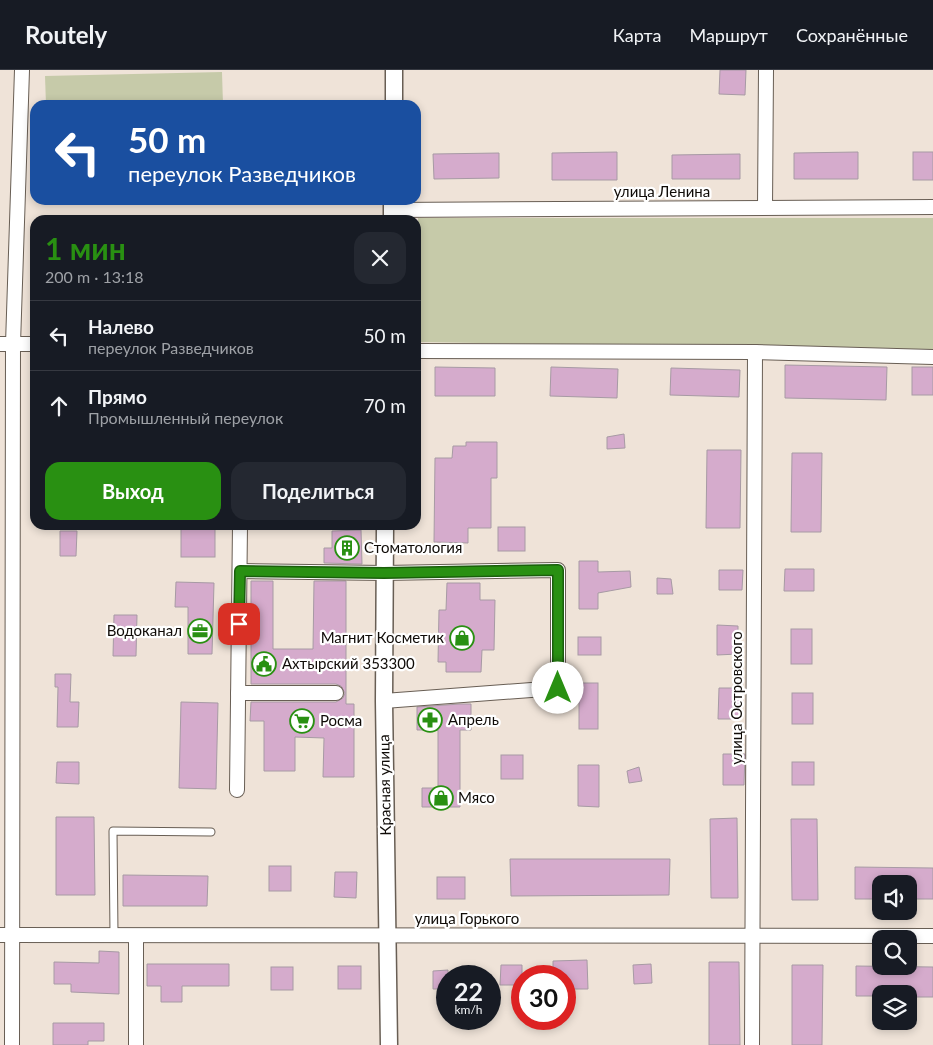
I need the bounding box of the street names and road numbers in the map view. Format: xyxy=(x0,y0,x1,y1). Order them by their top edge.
street label: улица Ленина xyxy=(614,182,710,200)
street label: улица Островского xyxy=(727,631,745,765)
street label: Красная улица xyxy=(374,734,394,836)
street label: улица Горького xyxy=(415,909,519,927)

